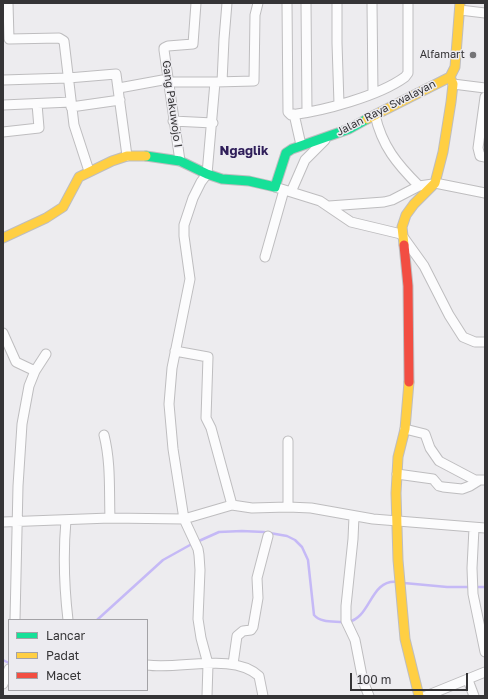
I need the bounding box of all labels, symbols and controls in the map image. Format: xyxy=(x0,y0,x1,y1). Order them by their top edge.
place label: Alfamart xyxy=(420,48,465,62)
marker: Alfamart xyxy=(468,50,478,60)
street label: Gang Pakuwojo I xyxy=(159,60,185,148)
street label: Jalan Raya Swalayan xyxy=(334,77,438,139)
district label: Ngaglik xyxy=(220,143,268,159)
legend xyxy=(8,619,148,691)
text: Lancar xyxy=(46,628,85,643)
text: Padat xyxy=(46,648,79,663)
scale bar xyxy=(352,665,470,691)
text: Macet xyxy=(46,668,81,683)
text: 100 m xyxy=(357,672,391,687)

